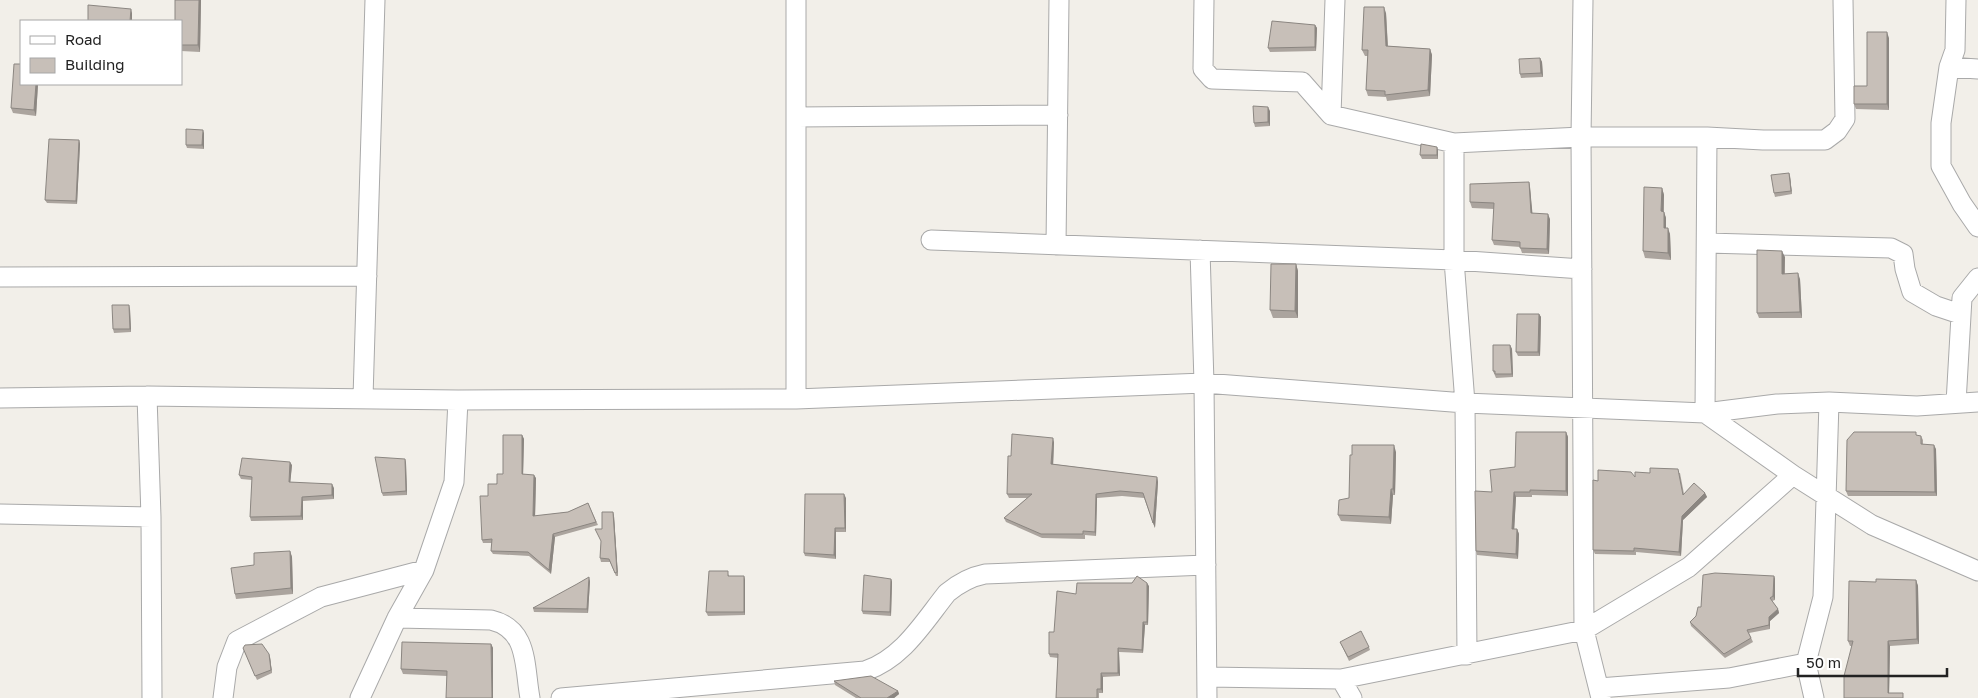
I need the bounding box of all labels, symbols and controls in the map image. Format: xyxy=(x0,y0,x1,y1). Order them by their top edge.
legend xyxy=(20,20,182,85)
text: Road xyxy=(65,30,102,48)
text: Building xyxy=(65,55,125,73)
scale bar xyxy=(1798,646,1947,678)
text: 50 m xyxy=(1806,653,1841,671)

